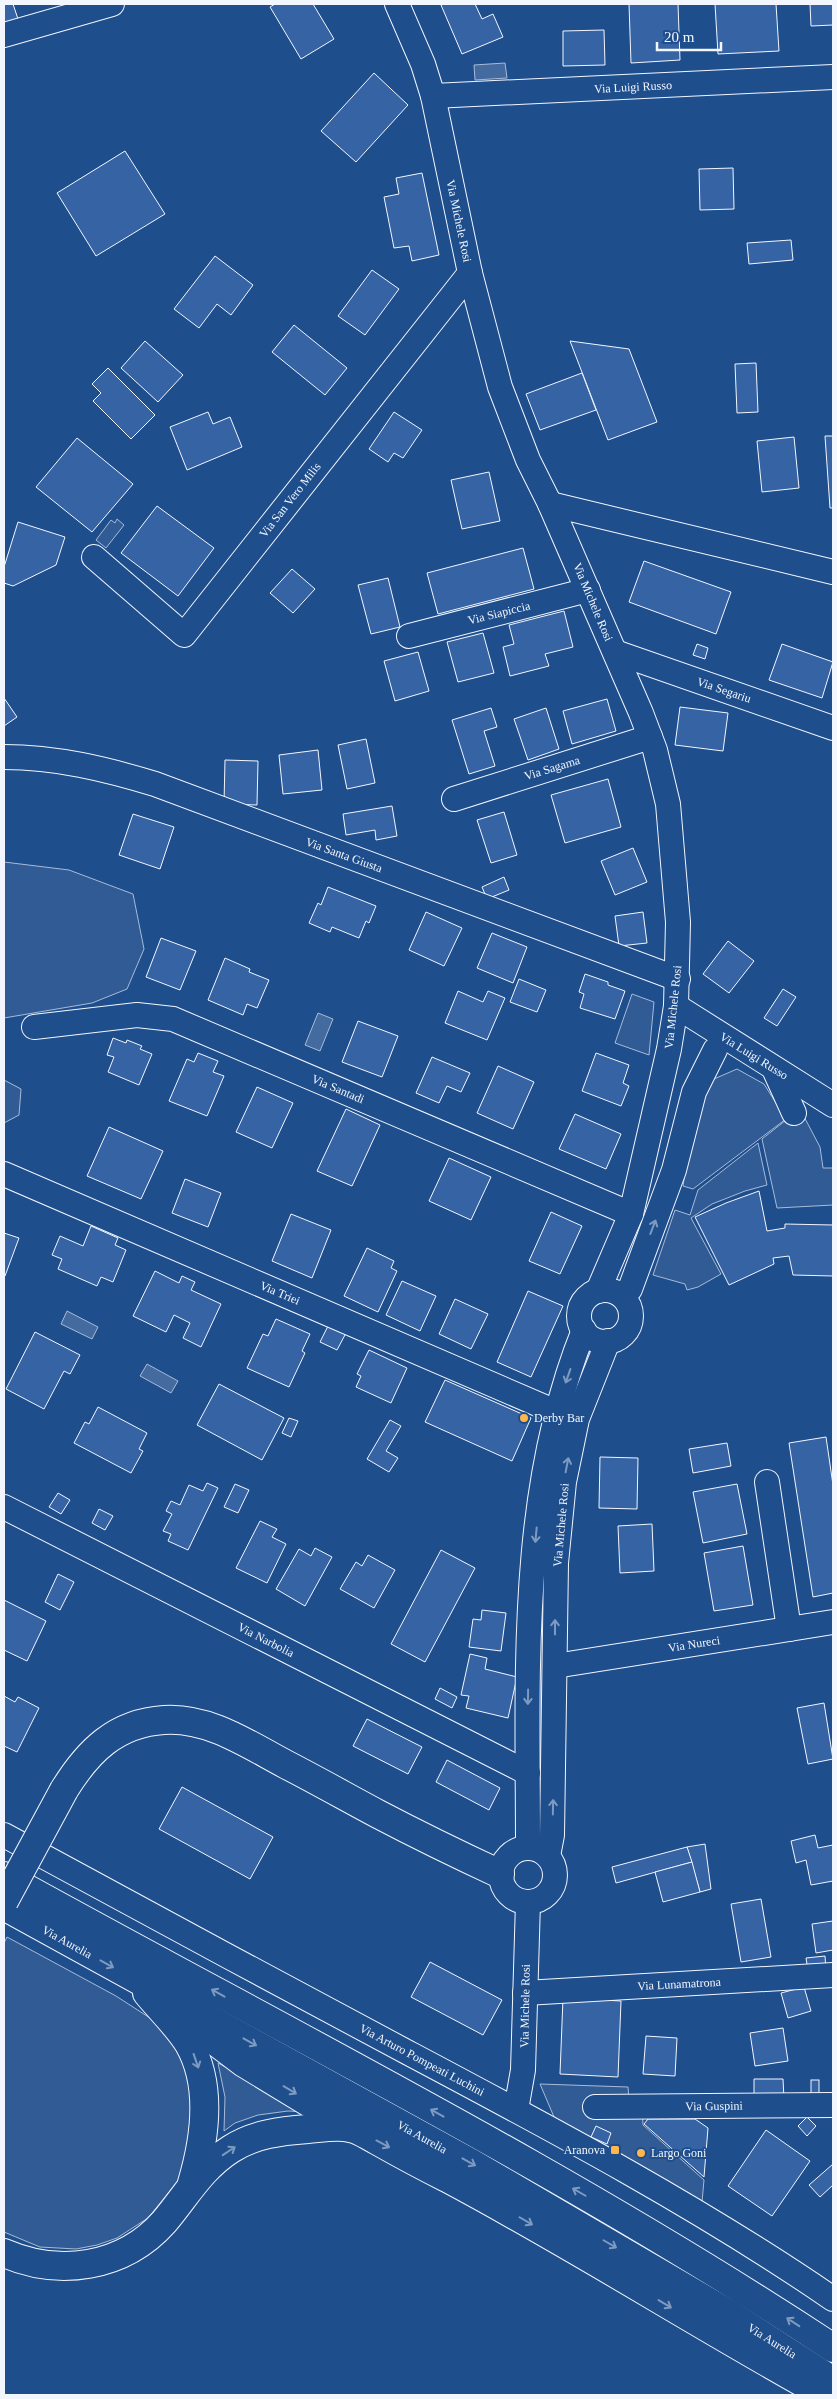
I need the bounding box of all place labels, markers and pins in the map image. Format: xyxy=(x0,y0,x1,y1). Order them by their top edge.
place label: Derby Bar xyxy=(534,1411,584,1425)
marker: Derby Bar xyxy=(518,1412,530,1424)
place label: Aranova xyxy=(564,2143,606,2157)
marker: Aranova xyxy=(609,2144,621,2156)
place label: Largo Goni xyxy=(651,2146,707,2160)
marker: Largo Goni xyxy=(635,2147,647,2159)

